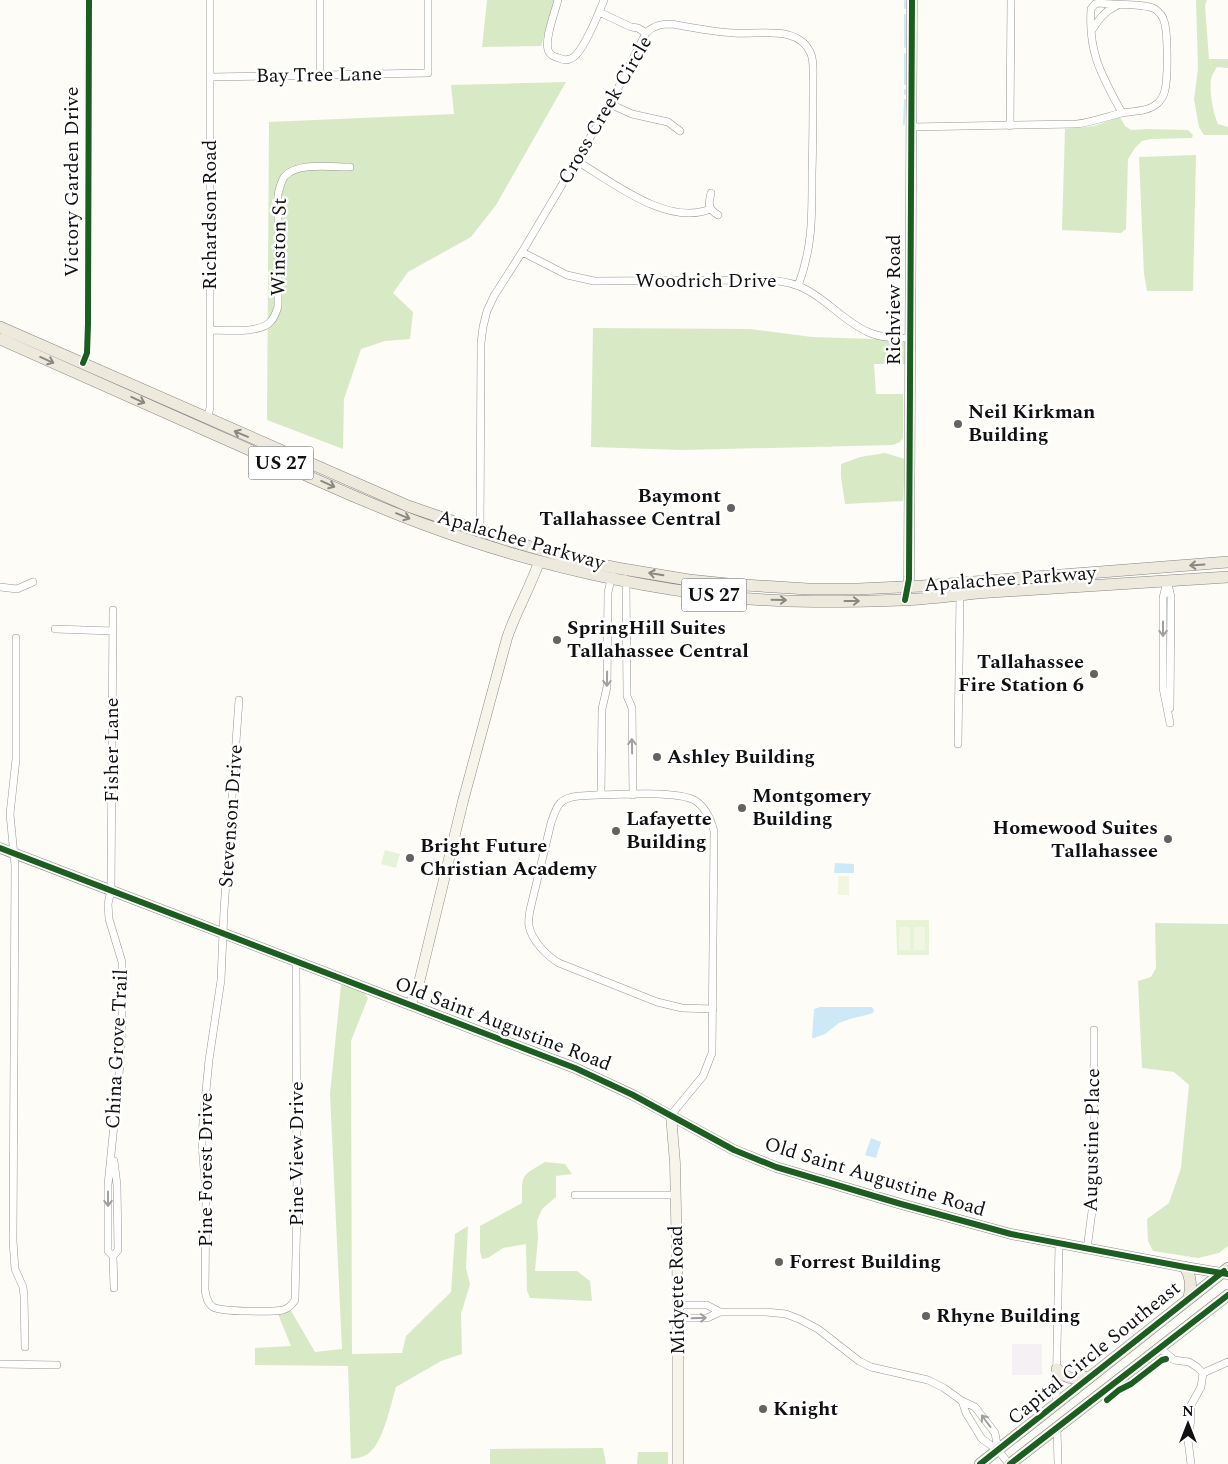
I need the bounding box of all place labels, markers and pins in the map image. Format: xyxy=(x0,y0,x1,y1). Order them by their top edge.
place label: Neil Kirkman Building xyxy=(968,397,1095,450)
marker: Neil Kirkman Building xyxy=(952,418,964,430)
place label: Baymont Tallahassee Central xyxy=(539,481,721,534)
marker: Baymont Tallahassee Central xyxy=(725,502,737,514)
place label: SpringHill Suites Tallahassee Central xyxy=(567,613,749,666)
marker: SpringHill Suites Tallahassee Central xyxy=(551,634,563,646)
place label: Tallahassee Fire Station 6 xyxy=(958,647,1084,700)
marker: Tallahassee Fire Station 6 xyxy=(1088,668,1100,680)
place label: Ashley Building xyxy=(667,742,815,772)
marker: Ashley Building xyxy=(651,751,663,763)
place label: Montgomery Building xyxy=(752,781,872,834)
marker: Montgomery Building xyxy=(736,802,748,814)
place label: Lafayette Building xyxy=(626,804,712,857)
place label: Homewood Suites Tallahassee xyxy=(992,813,1158,866)
marker: Lafayette Building xyxy=(610,825,622,837)
place label: Bright Future Christian Academy xyxy=(420,831,598,884)
marker: Homewood Suites Tallahassee xyxy=(1162,833,1174,845)
marker: Bright Future Christian Academy xyxy=(404,852,416,864)
place label: Forrest Building xyxy=(789,1247,941,1277)
marker: Forrest Building xyxy=(773,1256,785,1268)
place label: Rhyne Building xyxy=(936,1301,1080,1331)
marker: Rhyne Building xyxy=(920,1310,932,1322)
place label: Knight xyxy=(773,1394,838,1424)
marker: Knight xyxy=(757,1403,769,1415)

